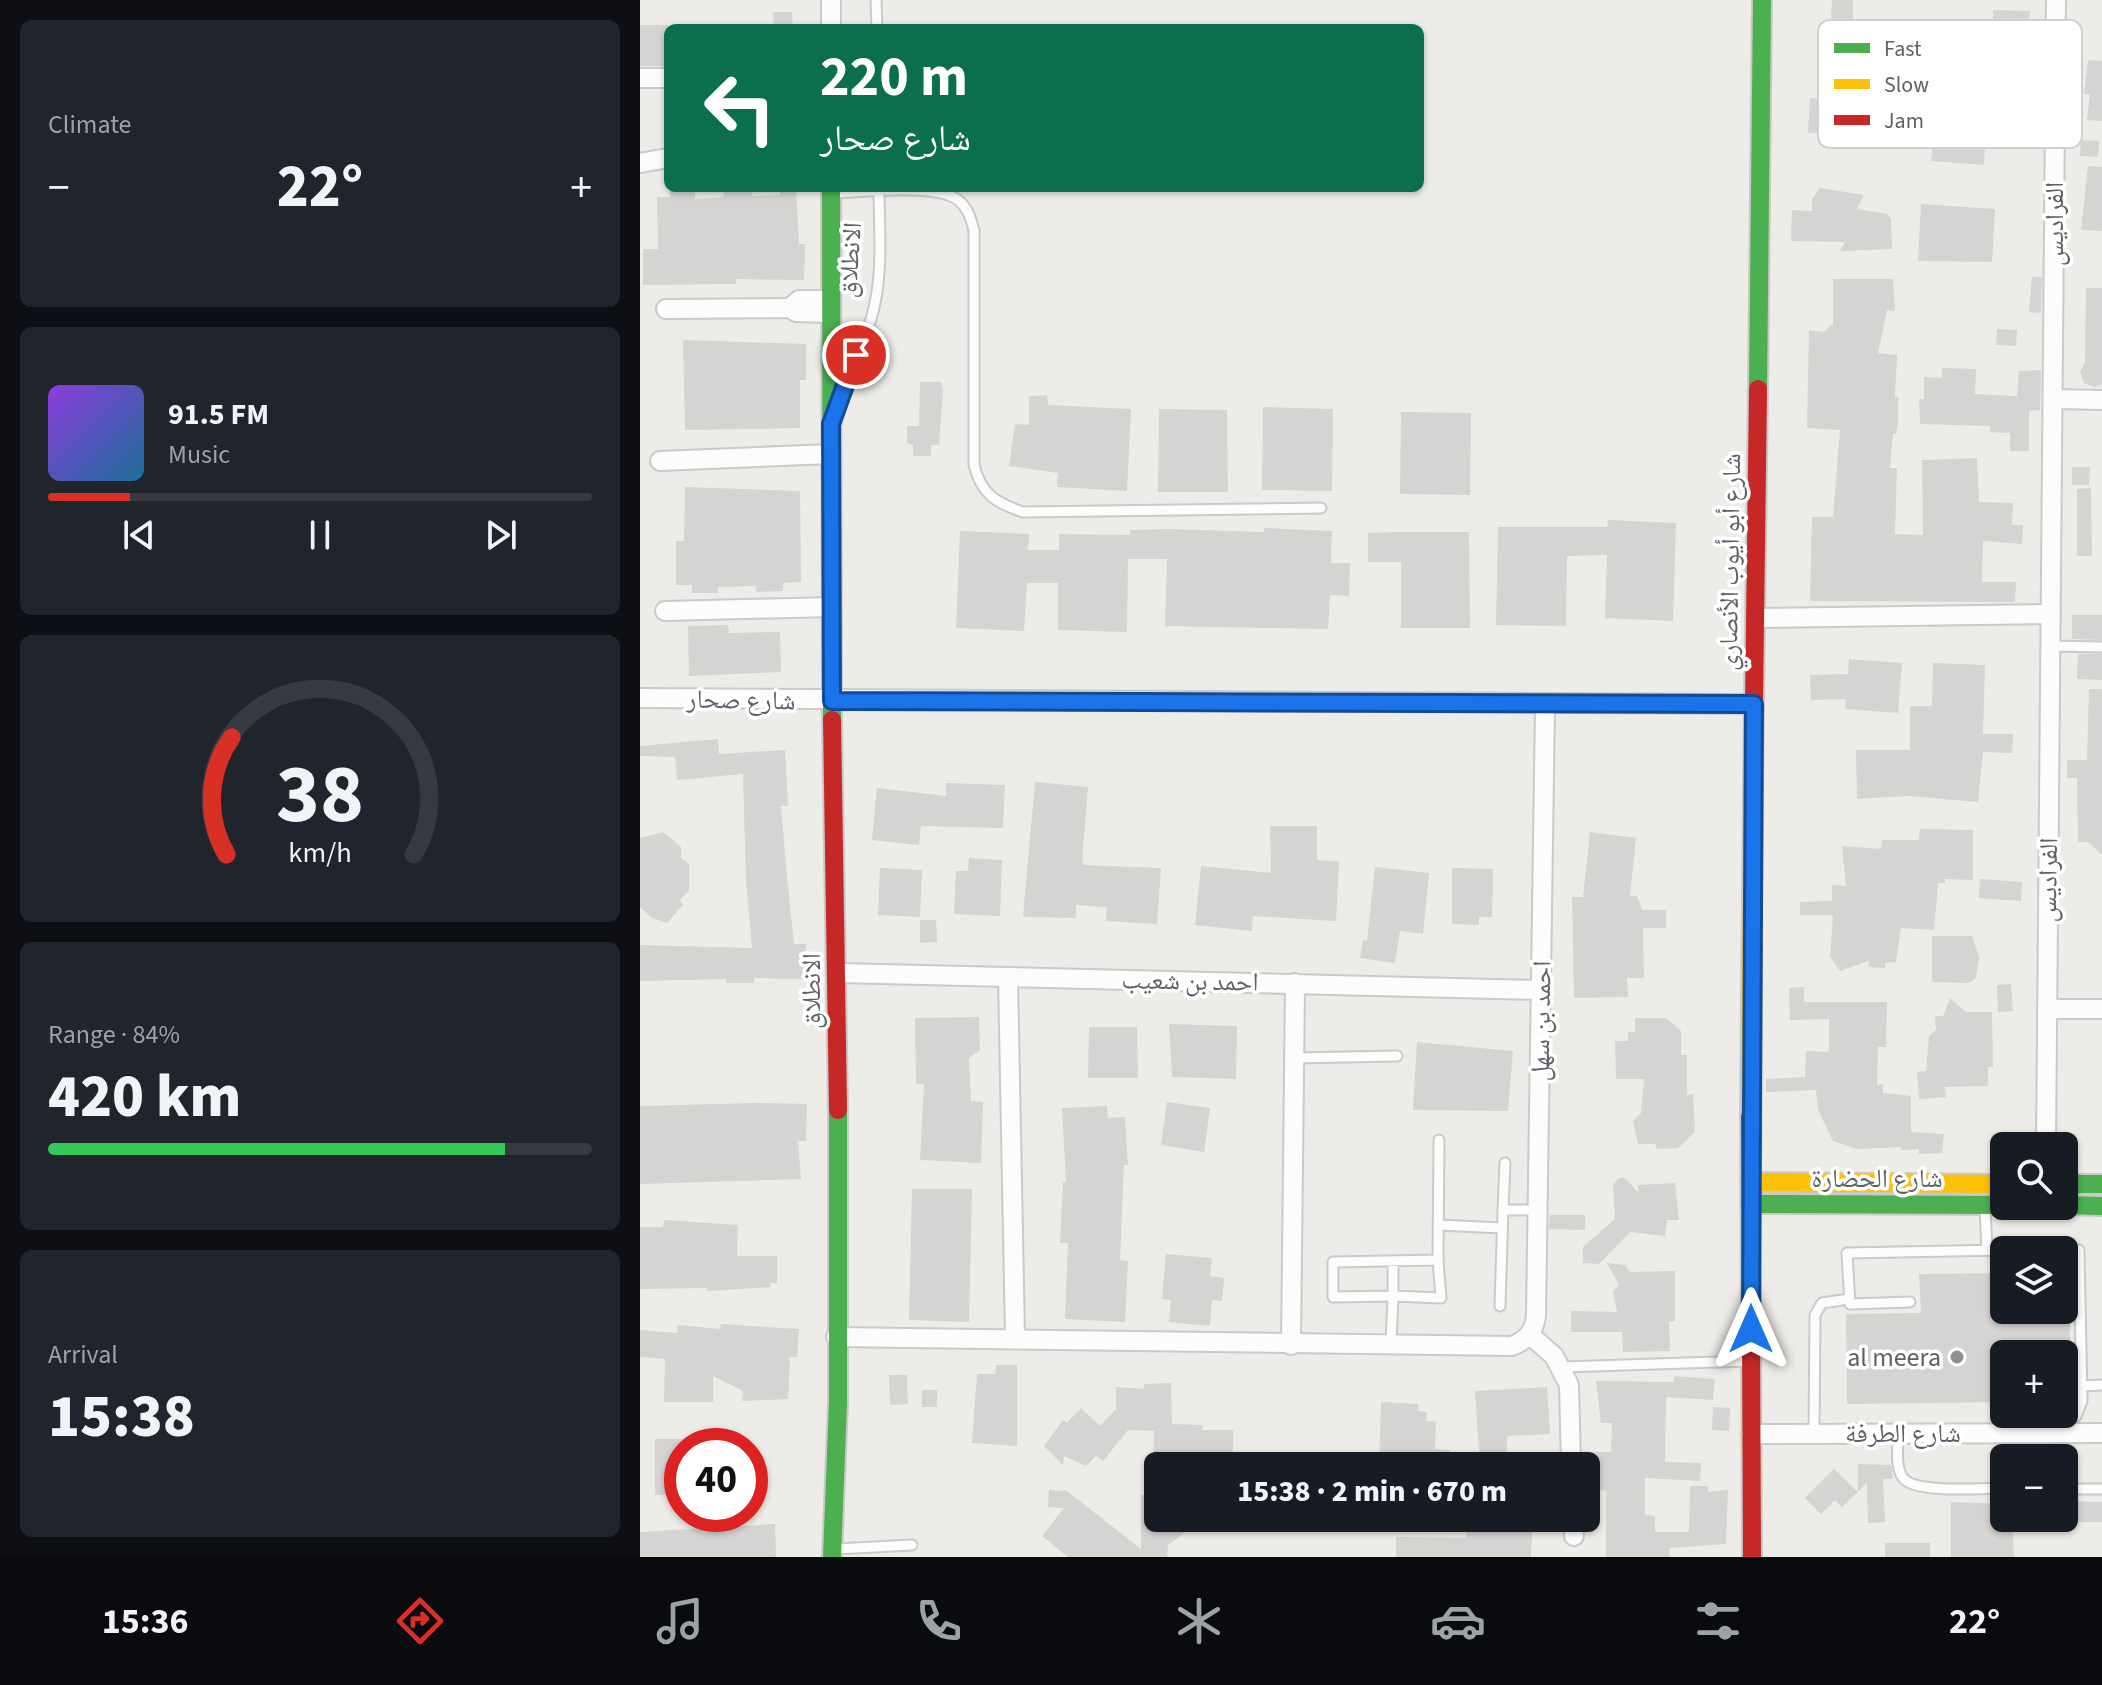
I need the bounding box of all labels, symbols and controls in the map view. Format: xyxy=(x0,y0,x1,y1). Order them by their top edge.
legend xyxy=(1818,20,2082,148)
text: Fast xyxy=(1884,33,1922,65)
text: 220 m xyxy=(820,38,968,117)
icon: left xyxy=(688,56,792,160)
text: Slow xyxy=(1884,69,1929,101)
text: Jam xyxy=(1884,105,1924,137)
text: Climate xyxy=(48,106,132,143)
text: شارع صحار xyxy=(820,113,971,164)
text: 22° xyxy=(277,145,363,230)
text: − xyxy=(48,157,70,220)
text: + xyxy=(570,157,592,220)
street label: الفراديس xyxy=(2036,182,2073,266)
street label: الانطلاق xyxy=(829,221,871,299)
pin xyxy=(822,321,890,389)
icon: arrive xyxy=(834,333,878,377)
text: 91.5 FM xyxy=(168,393,269,436)
text: Music xyxy=(168,436,230,473)
street label: شارع أبو أيوب الأنصاري xyxy=(1710,453,1752,671)
icon: previous xyxy=(117,513,161,557)
icon: pause xyxy=(298,513,342,557)
icon: next xyxy=(479,513,523,557)
street label: شارع صحار xyxy=(685,681,796,719)
text: 38 xyxy=(276,735,364,853)
text: km/h xyxy=(288,833,352,873)
street label: الفراديس xyxy=(2029,837,2067,923)
street label: الانطلاق xyxy=(793,953,830,1029)
street label: احمد بن سهل xyxy=(1521,960,1561,1082)
street label: احمد بن شعيب xyxy=(1121,961,1259,1001)
text: Range · 84% xyxy=(48,1016,180,1053)
text: 420 km xyxy=(48,1055,241,1140)
map controls xyxy=(1990,1132,2078,1532)
button: search xyxy=(1990,1132,2078,1220)
street label: شارع الحضارة xyxy=(1811,1160,1943,1197)
button: layers xyxy=(1990,1236,2078,1324)
position arrow xyxy=(1709,1287,1793,1371)
text: Arrival xyxy=(48,1336,118,1373)
place label: al meera xyxy=(1847,1339,1941,1376)
button: + xyxy=(1990,1340,2078,1428)
marker: al meera xyxy=(1948,1348,1966,1366)
text: 15:38 xyxy=(48,1375,195,1460)
street label: شارع الطرفة xyxy=(1845,1415,1961,1452)
speed limit sign: 40 xyxy=(664,1428,768,1532)
button: − xyxy=(1990,1444,2078,1532)
text: 15:38 · 2 min · 670 m xyxy=(1237,1470,1507,1513)
icon: directions xyxy=(392,1593,448,1649)
icon: music xyxy=(652,1593,708,1649)
icon: phone xyxy=(911,1593,967,1649)
icon: climate xyxy=(1171,1593,1227,1649)
icon: car xyxy=(1430,1593,1486,1649)
icon: filters xyxy=(1690,1593,1746,1649)
text: 15:36 xyxy=(102,1596,189,1647)
text: 22° xyxy=(1949,1596,2000,1647)

